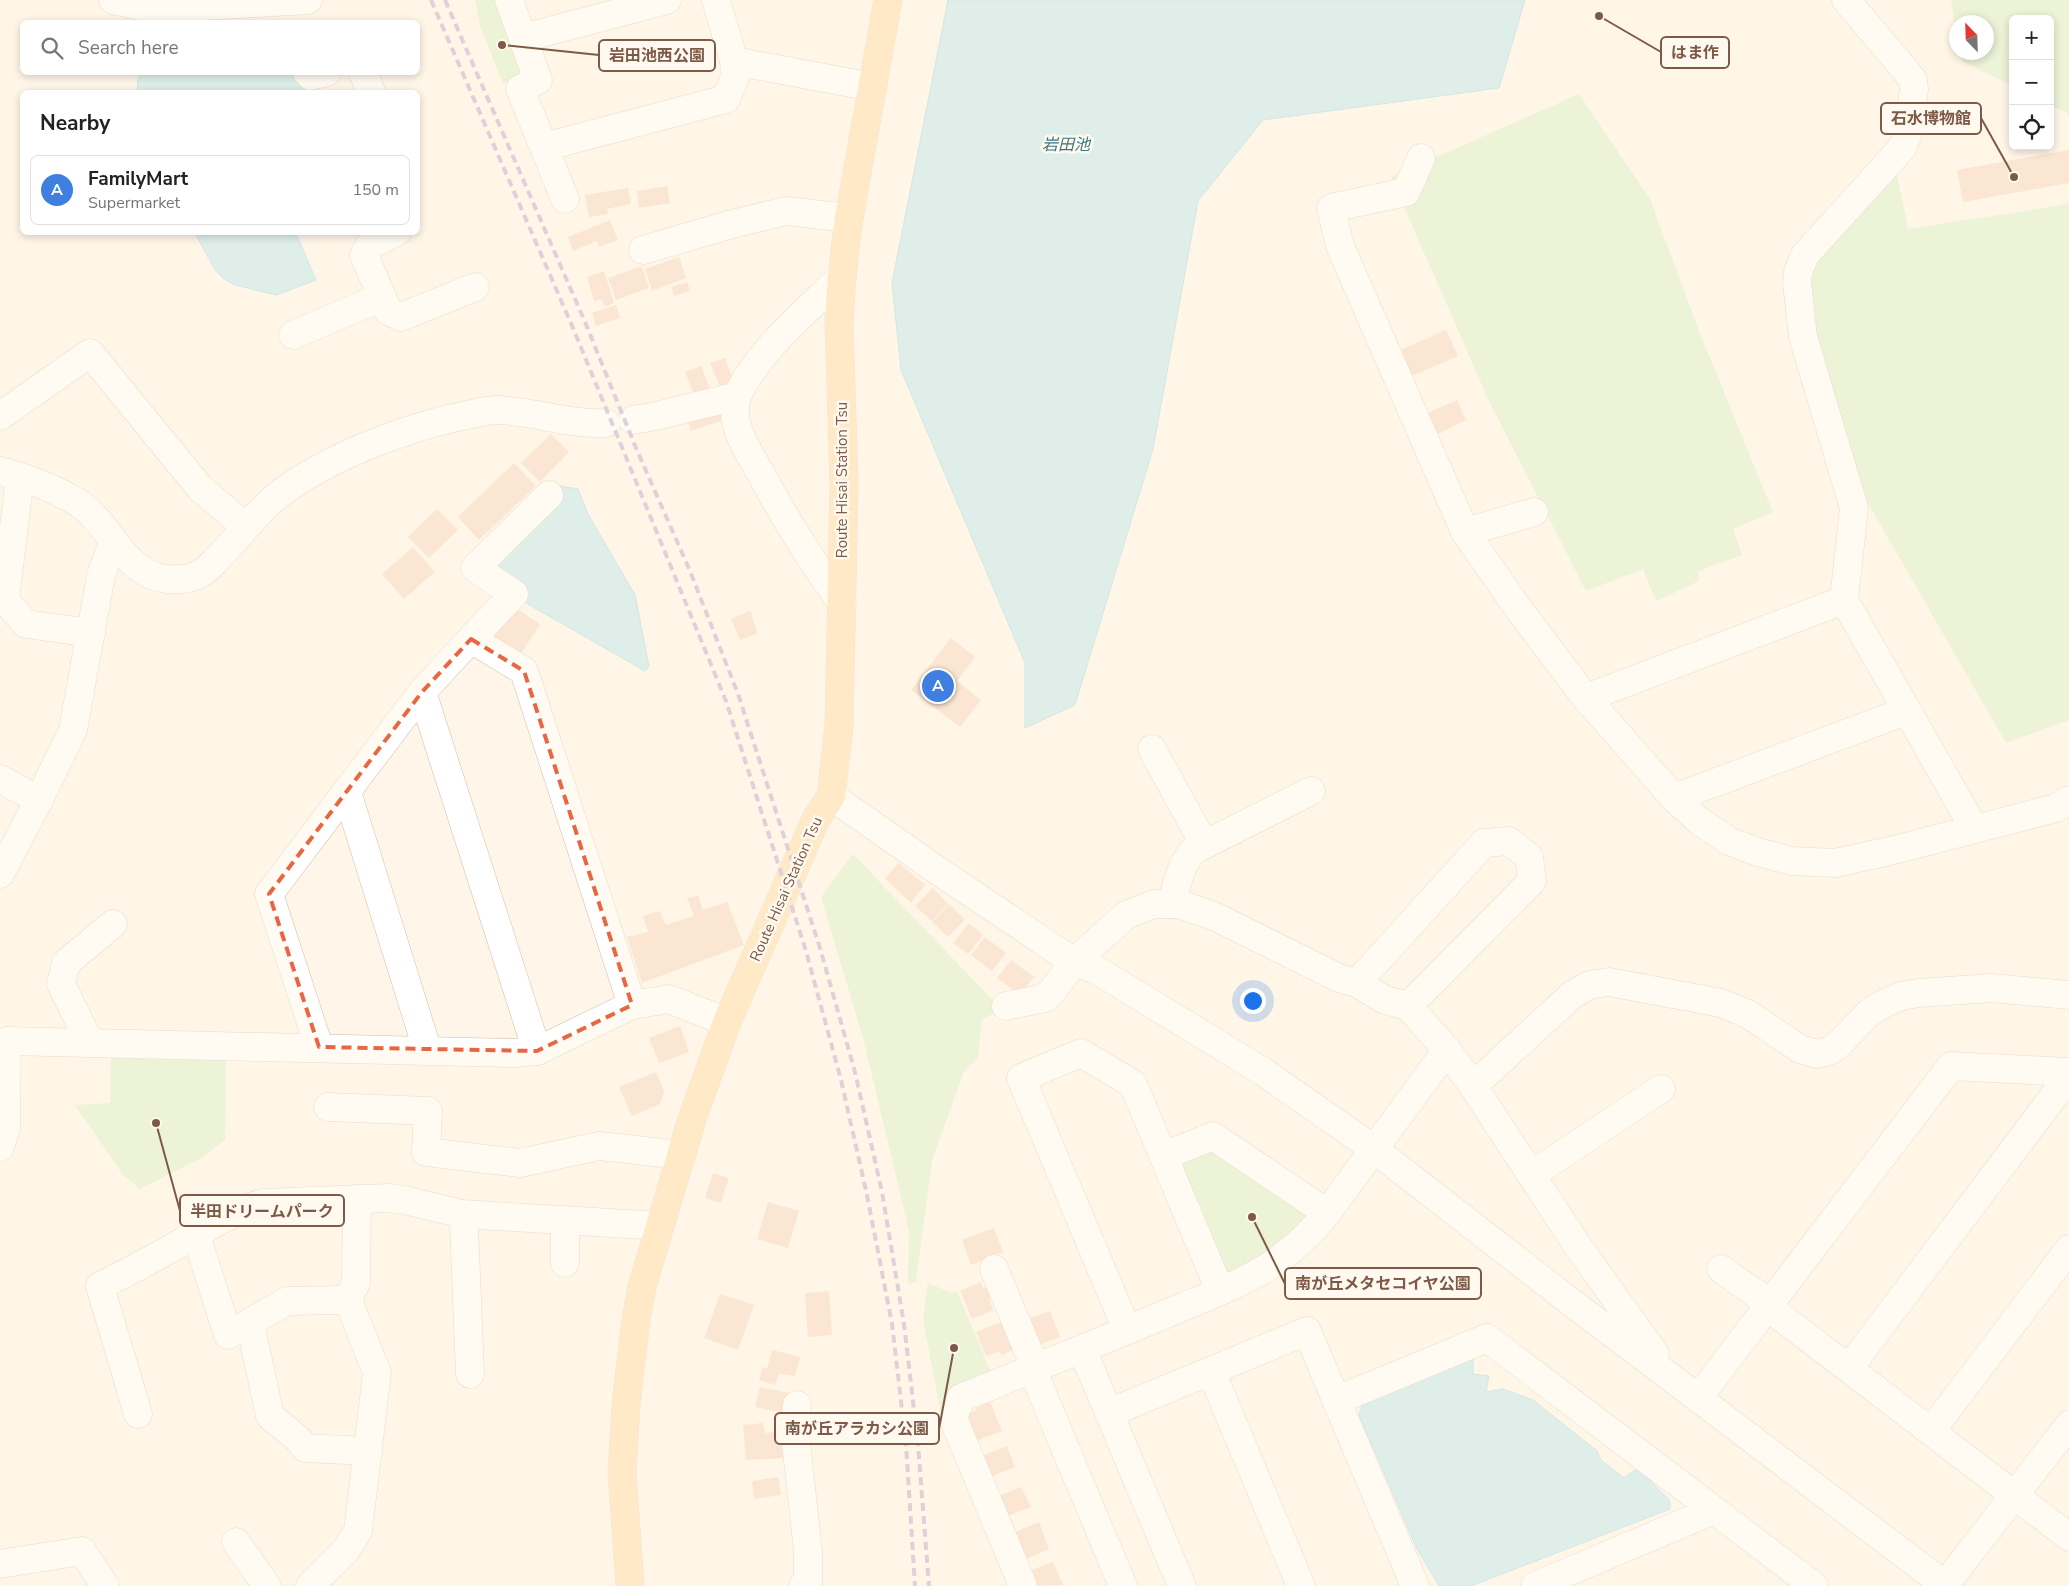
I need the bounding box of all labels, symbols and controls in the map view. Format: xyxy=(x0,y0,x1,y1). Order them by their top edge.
north arrow xyxy=(1949,15,1994,60)
map controls xyxy=(2009,15,2054,150)
button: + xyxy=(2009,15,2054,60)
search box xyxy=(20,20,420,75)
icon: search xyxy=(38,34,66,62)
text: Search here xyxy=(78,35,179,61)
callout: はま作 xyxy=(1661,37,1729,68)
callout: 岩田池西公園 xyxy=(599,40,715,71)
text: はま作 xyxy=(1671,42,1719,64)
text: 岩田池西公園 xyxy=(609,45,705,67)
button: − xyxy=(2009,60,2054,105)
callout: 石水博物館 xyxy=(1881,103,1981,134)
button: locate xyxy=(2009,105,2054,150)
text: 石水博物館 xyxy=(1891,108,1971,130)
text: Nearby xyxy=(40,109,110,137)
water label: 岩田池 xyxy=(1042,134,1092,156)
text: FamilyMart xyxy=(88,166,188,192)
text: A xyxy=(51,179,63,201)
text: 150 m xyxy=(352,179,399,201)
text: Supermarket xyxy=(88,192,180,214)
street label: Route Hisai Station Tsu xyxy=(832,402,852,558)
pin: A xyxy=(922,667,954,705)
street label: Route Hisai Station Tsu xyxy=(745,813,827,965)
your location xyxy=(1240,988,1266,1014)
callout: 半田ドリームパーク xyxy=(180,1195,344,1226)
text: 半田ドリームパーク xyxy=(190,1201,334,1223)
callout: 南が丘メタセコイヤ公園 xyxy=(1285,1268,1481,1299)
text: 南が丘メタセコイヤ公園 xyxy=(1295,1273,1471,1295)
callout: 南が丘アラカシ公園 xyxy=(775,1413,939,1444)
text: 南が丘アラカシ公園 xyxy=(785,1418,929,1440)

